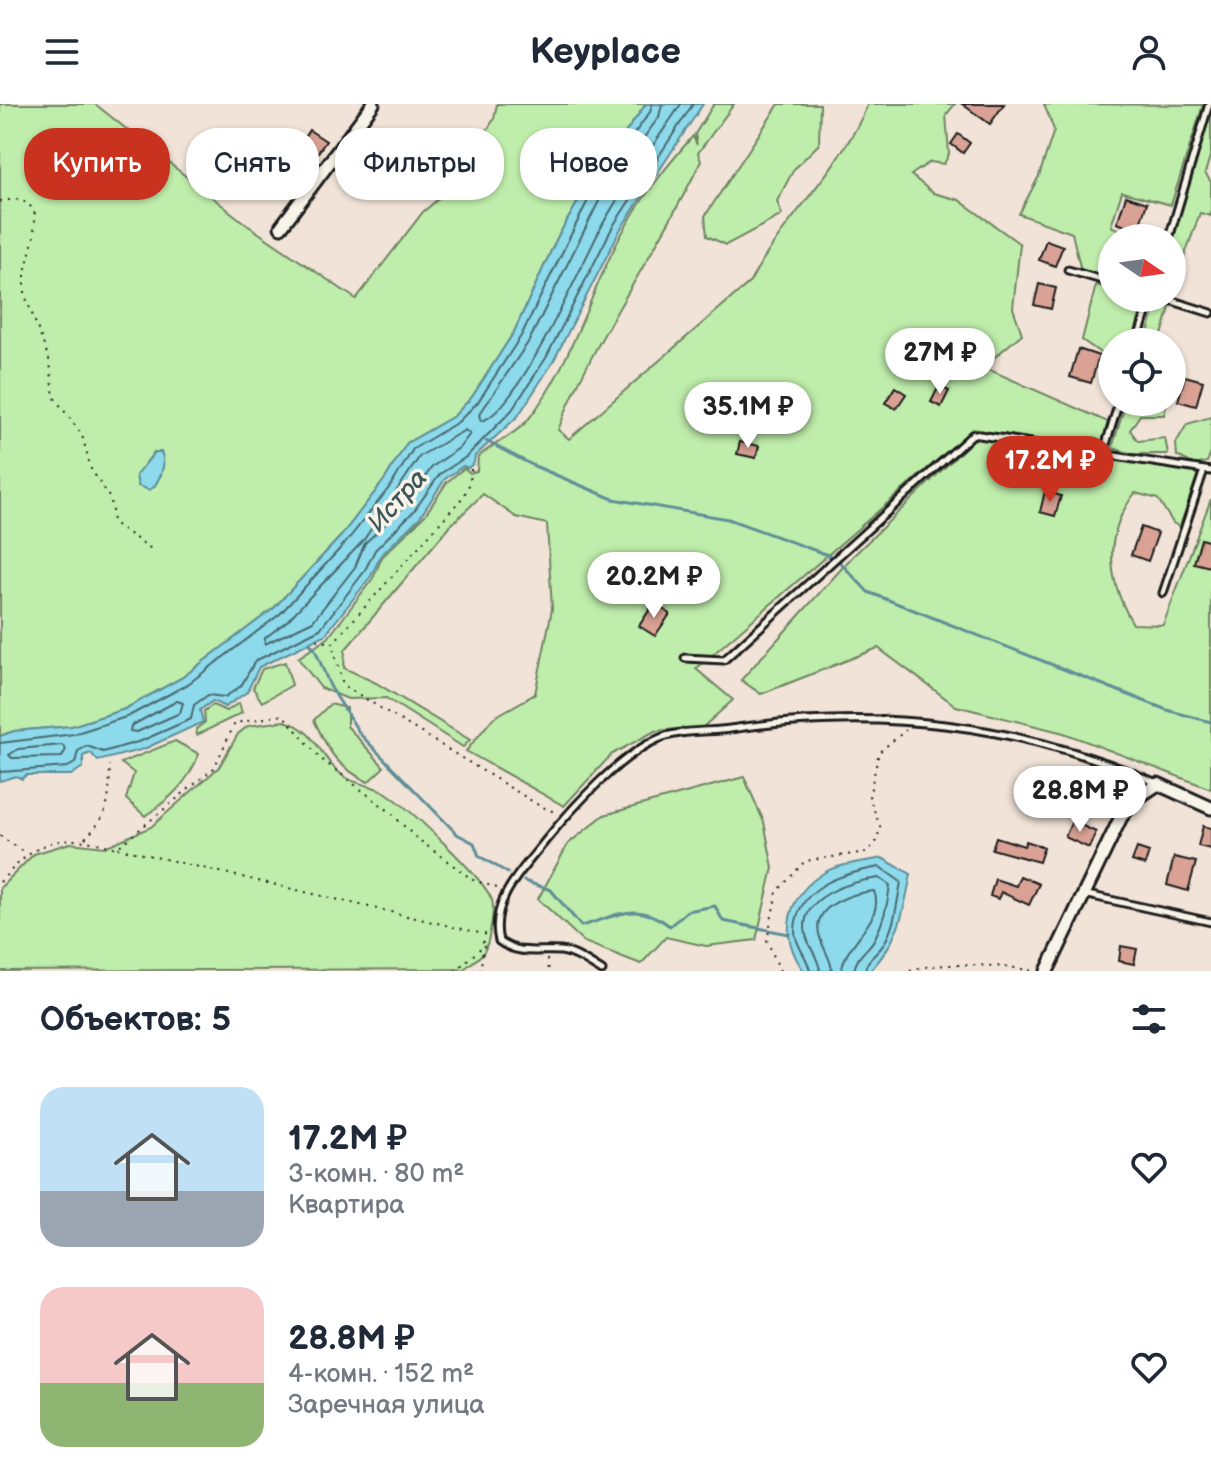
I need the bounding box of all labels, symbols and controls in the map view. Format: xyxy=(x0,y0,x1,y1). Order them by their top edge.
icon: menu xyxy=(40,30,84,74)
icon: person xyxy=(1127,30,1171,74)
text: Keyplace xyxy=(530,31,681,74)
chip: Купить xyxy=(24,128,170,200)
chip: Снять xyxy=(186,128,319,200)
chip: Фильтры xyxy=(335,128,504,200)
chip: Новое xyxy=(520,128,657,200)
north arrow xyxy=(1098,224,1186,312)
map controls xyxy=(1098,224,1186,416)
pin: 27M ₽ xyxy=(884,328,996,396)
button: locate xyxy=(1098,328,1186,416)
text: 27M ₽ xyxy=(903,338,977,369)
pin: 35.1M ₽ xyxy=(674,382,822,450)
text: 35.1M ₽ xyxy=(702,392,794,423)
pin: 17.2M ₽ xyxy=(976,436,1124,504)
text: 17.2M ₽ xyxy=(1004,446,1096,477)
water label: Истра xyxy=(362,463,434,539)
pin: 20.2M ₽ xyxy=(580,552,728,620)
text: 20.2M ₽ xyxy=(605,562,703,593)
pin: 28.8M ₽ xyxy=(1006,766,1154,834)
text: 28.8M ₽ xyxy=(1031,776,1129,807)
icon: filters xyxy=(1127,997,1171,1041)
text: Объектов: 5 xyxy=(40,999,231,1040)
text: 17.2M ₽ xyxy=(288,1118,407,1159)
icon: home xyxy=(104,1119,200,1215)
icon: heart xyxy=(1127,1145,1171,1189)
text: 3-комн. · 80 m² xyxy=(288,1159,465,1190)
text: Квартира xyxy=(288,1190,405,1221)
text: 28.8M ₽ xyxy=(288,1318,415,1359)
icon: home xyxy=(104,1319,200,1415)
icon: heart xyxy=(1127,1345,1171,1389)
text: 4-комн. · 152 m² xyxy=(288,1359,474,1390)
text: Заречная улица xyxy=(288,1390,485,1421)

